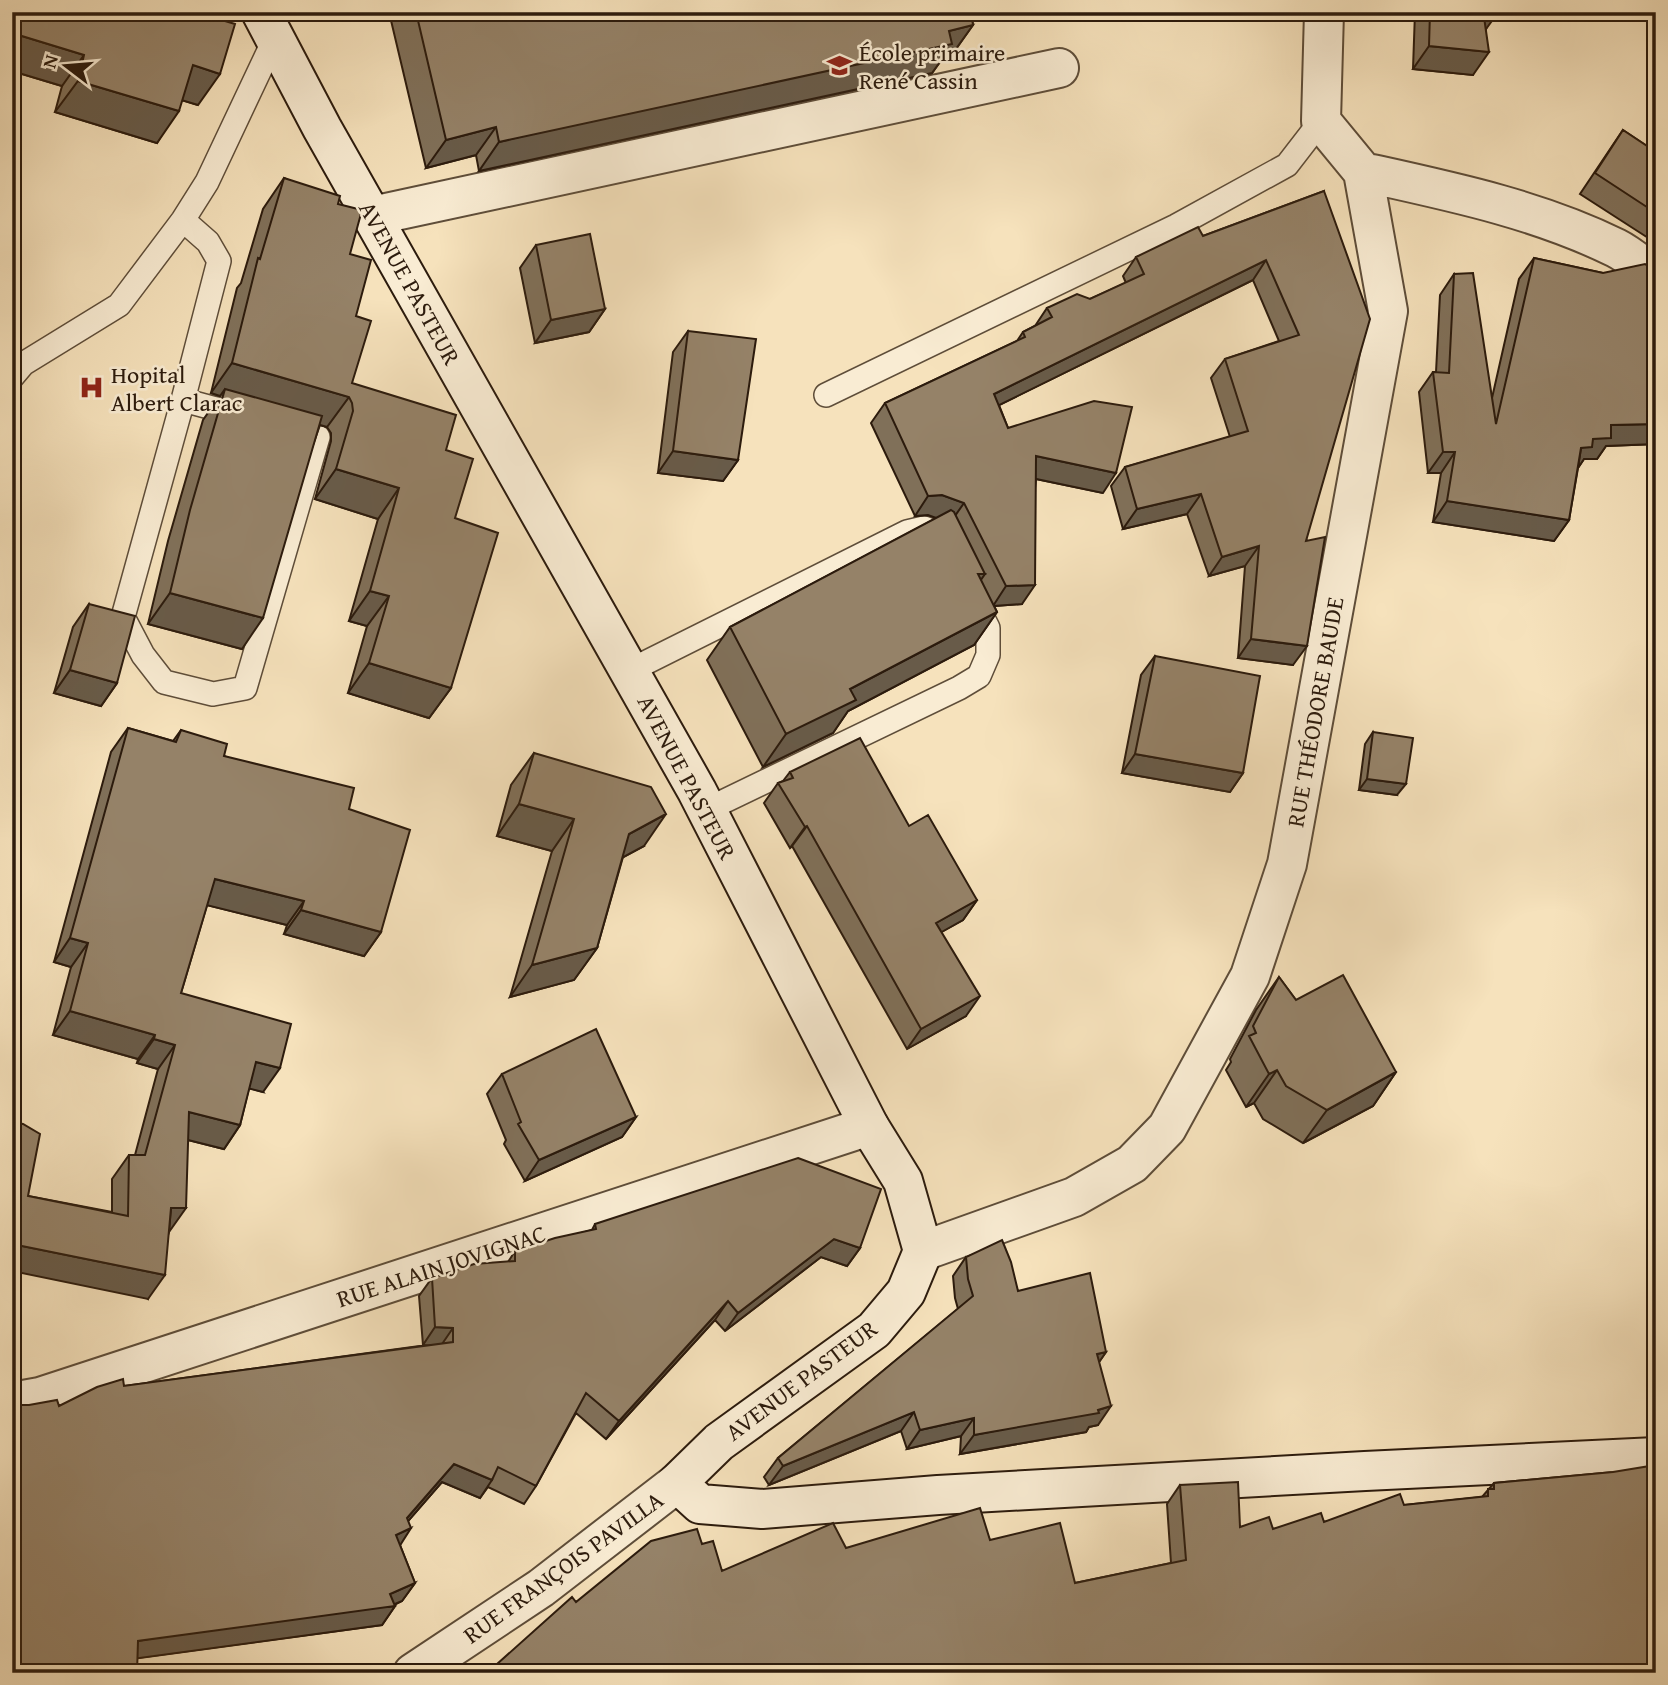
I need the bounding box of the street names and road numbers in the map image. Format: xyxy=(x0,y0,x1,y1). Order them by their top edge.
street label: AVENUE PASTEUR xyxy=(350,195,470,371)
street label: RUE THÉODORE BAUDE xyxy=(1278,594,1352,830)
street label: AVENUE PASTEUR xyxy=(629,688,745,866)
street label: RUE ALAIN JOVIGNAC xyxy=(332,1216,550,1316)
street label: AVENUE PASTEUR xyxy=(718,1311,885,1449)
street label: RUE FRANÇOIS PAVILLA xyxy=(456,1482,671,1652)

